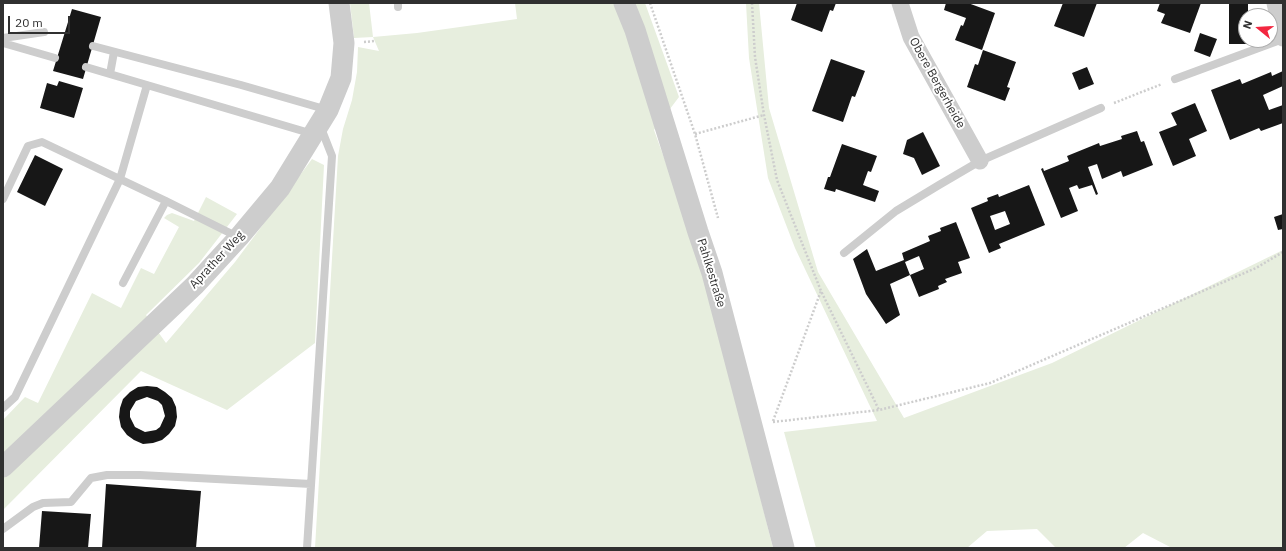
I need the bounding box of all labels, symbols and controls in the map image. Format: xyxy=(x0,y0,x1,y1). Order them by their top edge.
scale bar xyxy=(10,8,72,34)
north arrow xyxy=(1238,8,1278,48)
text: 20 m xyxy=(15,15,43,30)
text: N xyxy=(1240,19,1255,31)
street label: Obere Bergerheide xyxy=(906,35,968,131)
street label: Aprather Weg xyxy=(187,228,247,292)
street label: Pahlkestraße xyxy=(694,237,728,309)

